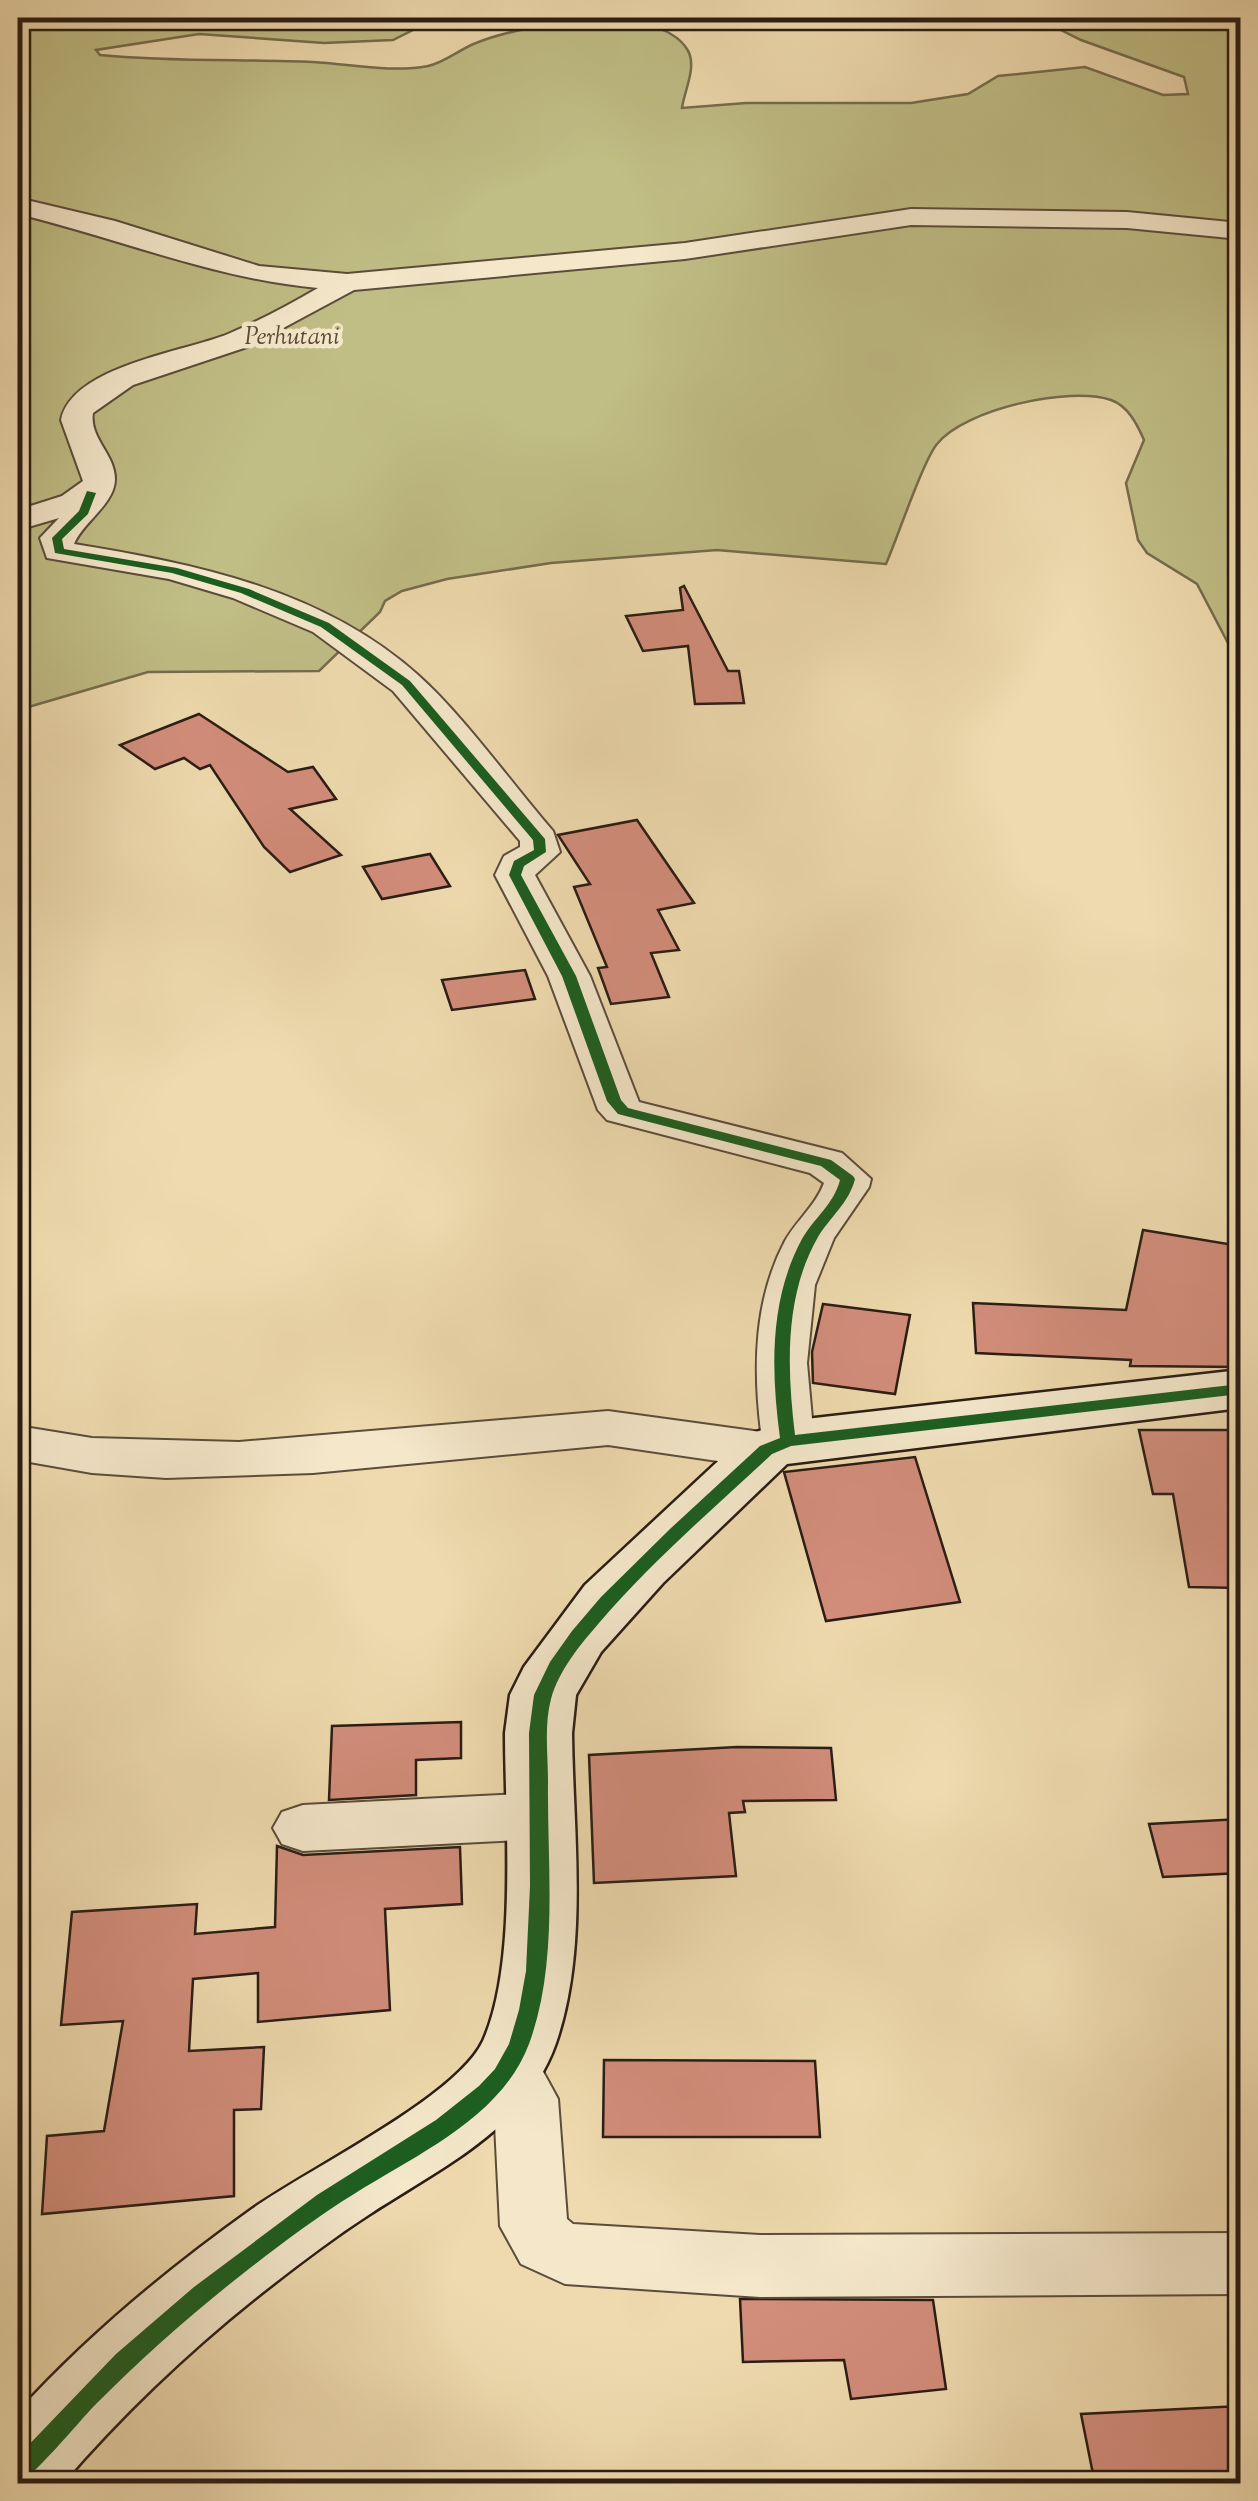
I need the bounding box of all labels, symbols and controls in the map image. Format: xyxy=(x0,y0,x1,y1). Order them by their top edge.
park label: Perhutani xyxy=(244,320,340,356)

